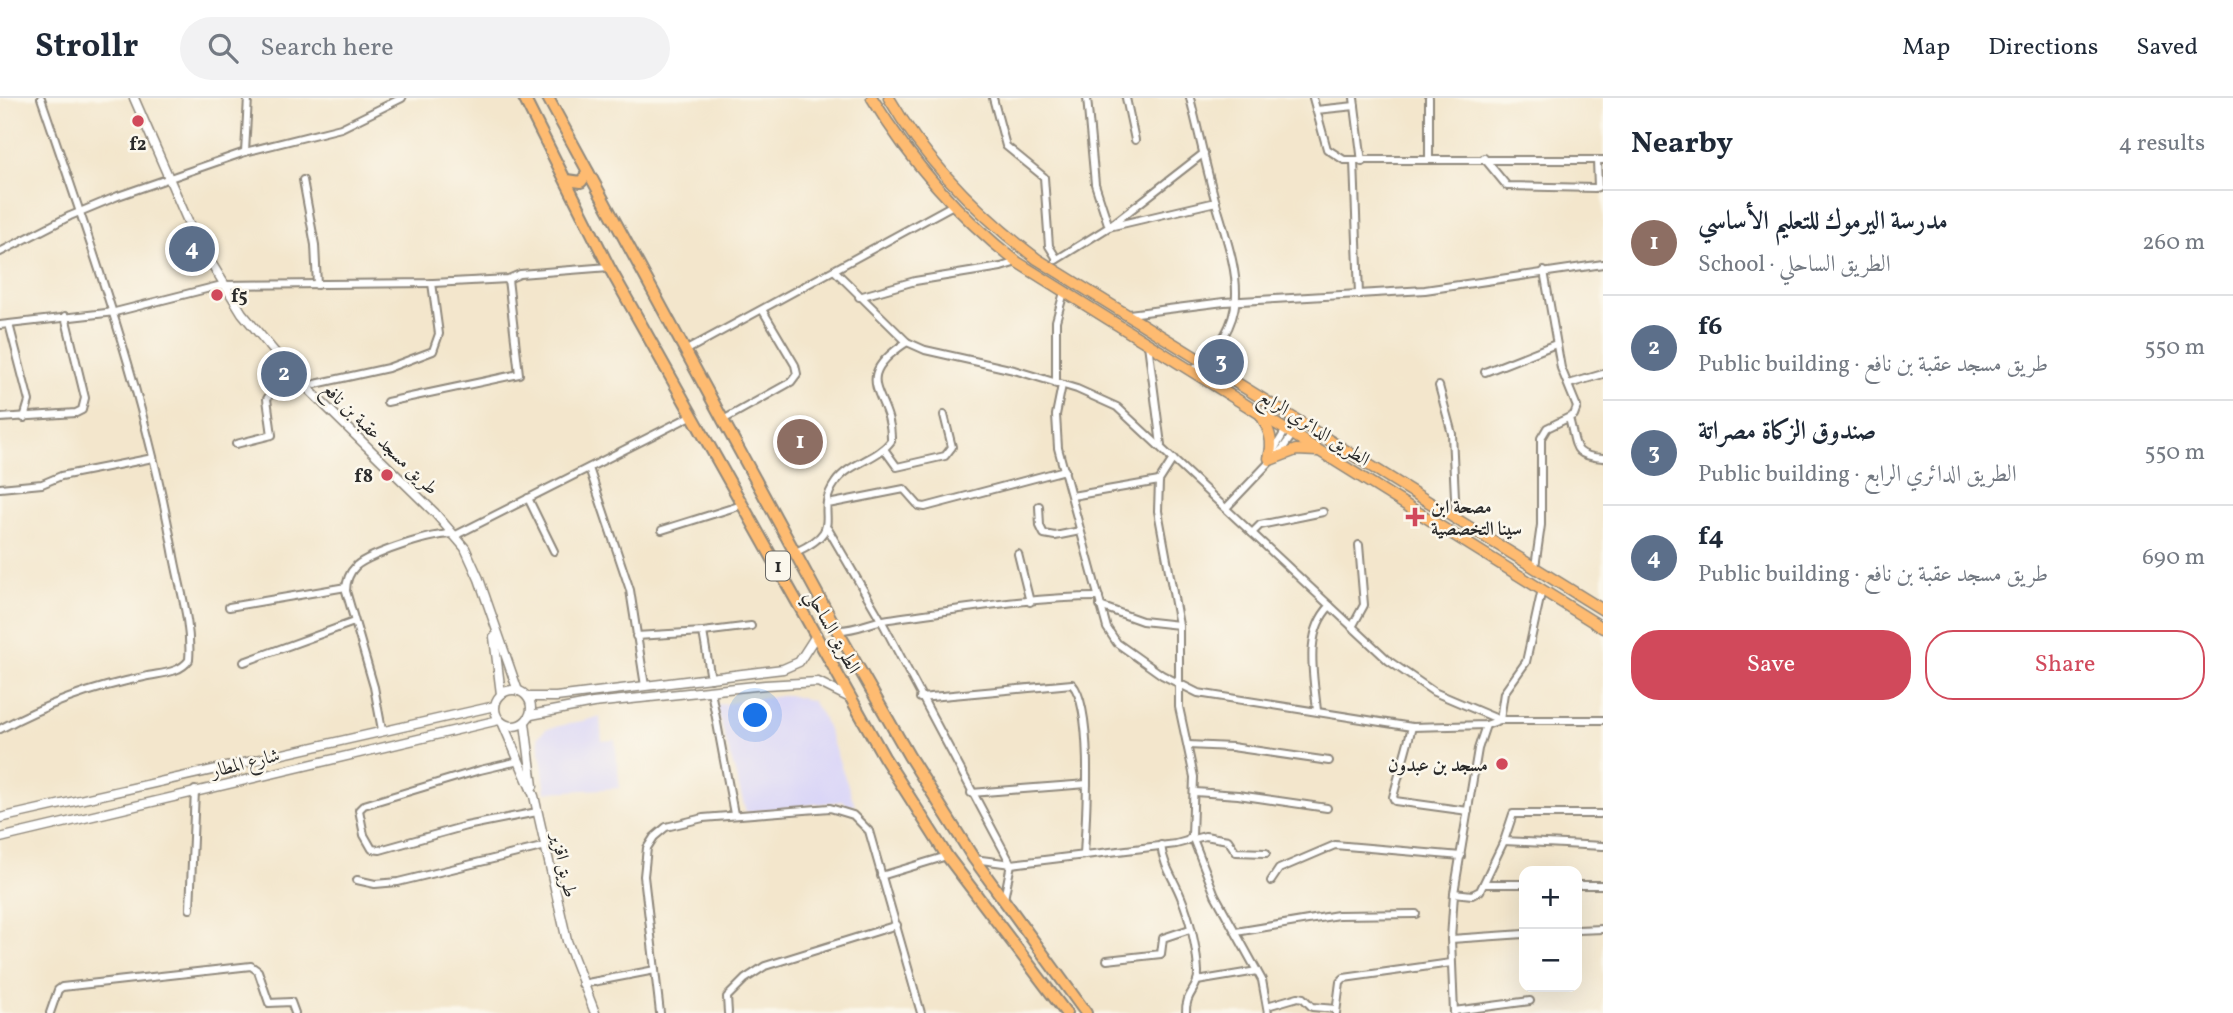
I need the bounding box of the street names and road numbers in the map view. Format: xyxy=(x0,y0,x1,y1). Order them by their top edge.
street label: طريق مسجد عقبة بن نافع xyxy=(314,377,443,504)
street label: الطريق الدائري الرابع xyxy=(1252,384,1374,476)
road number: 1 xyxy=(766,552,790,580)
street label: الطريق الساحلي xyxy=(795,585,866,681)
street label: شارع المطار xyxy=(206,743,283,786)
street label: طريق اقزير xyxy=(543,829,583,900)

